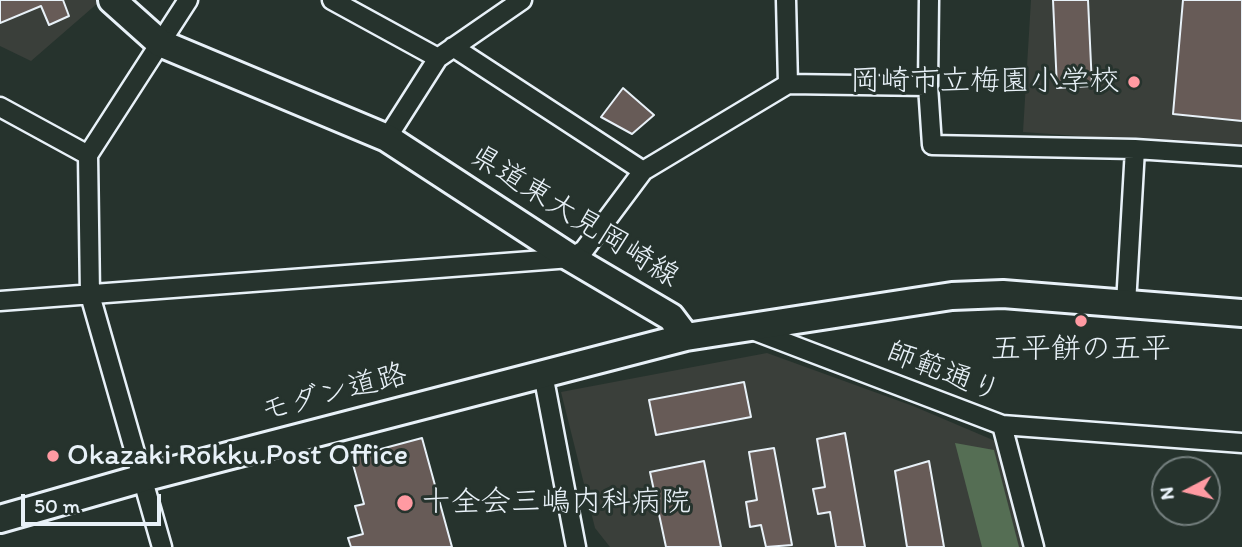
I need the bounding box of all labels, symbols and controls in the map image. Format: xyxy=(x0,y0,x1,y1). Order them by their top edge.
place label: 岡崎市立梅園小学校 xyxy=(850,64,1120,100)
marker: 岡崎市立梅園小学校 xyxy=(1126,74,1142,90)
street label: 県道東大見岡崎線 xyxy=(463,138,685,296)
marker: 五平餅の五平 xyxy=(1073,313,1089,329)
place label: 五平餅の五平 xyxy=(991,332,1171,368)
street label: 師範通り xyxy=(881,335,1005,411)
street label: モダン道路 xyxy=(257,357,411,431)
place label: Okazaki Rokku Post Office xyxy=(67,438,408,474)
marker: Okazaki Rokku Post Office xyxy=(45,448,61,464)
north arrow xyxy=(1151,456,1221,526)
scale bar xyxy=(24,480,164,524)
place label: 十全会三嶋内科病院 xyxy=(421,485,691,521)
text: N xyxy=(1154,486,1179,501)
text: 50 m xyxy=(34,493,80,518)
marker: 十全会三嶋内科病院 xyxy=(395,493,415,513)

